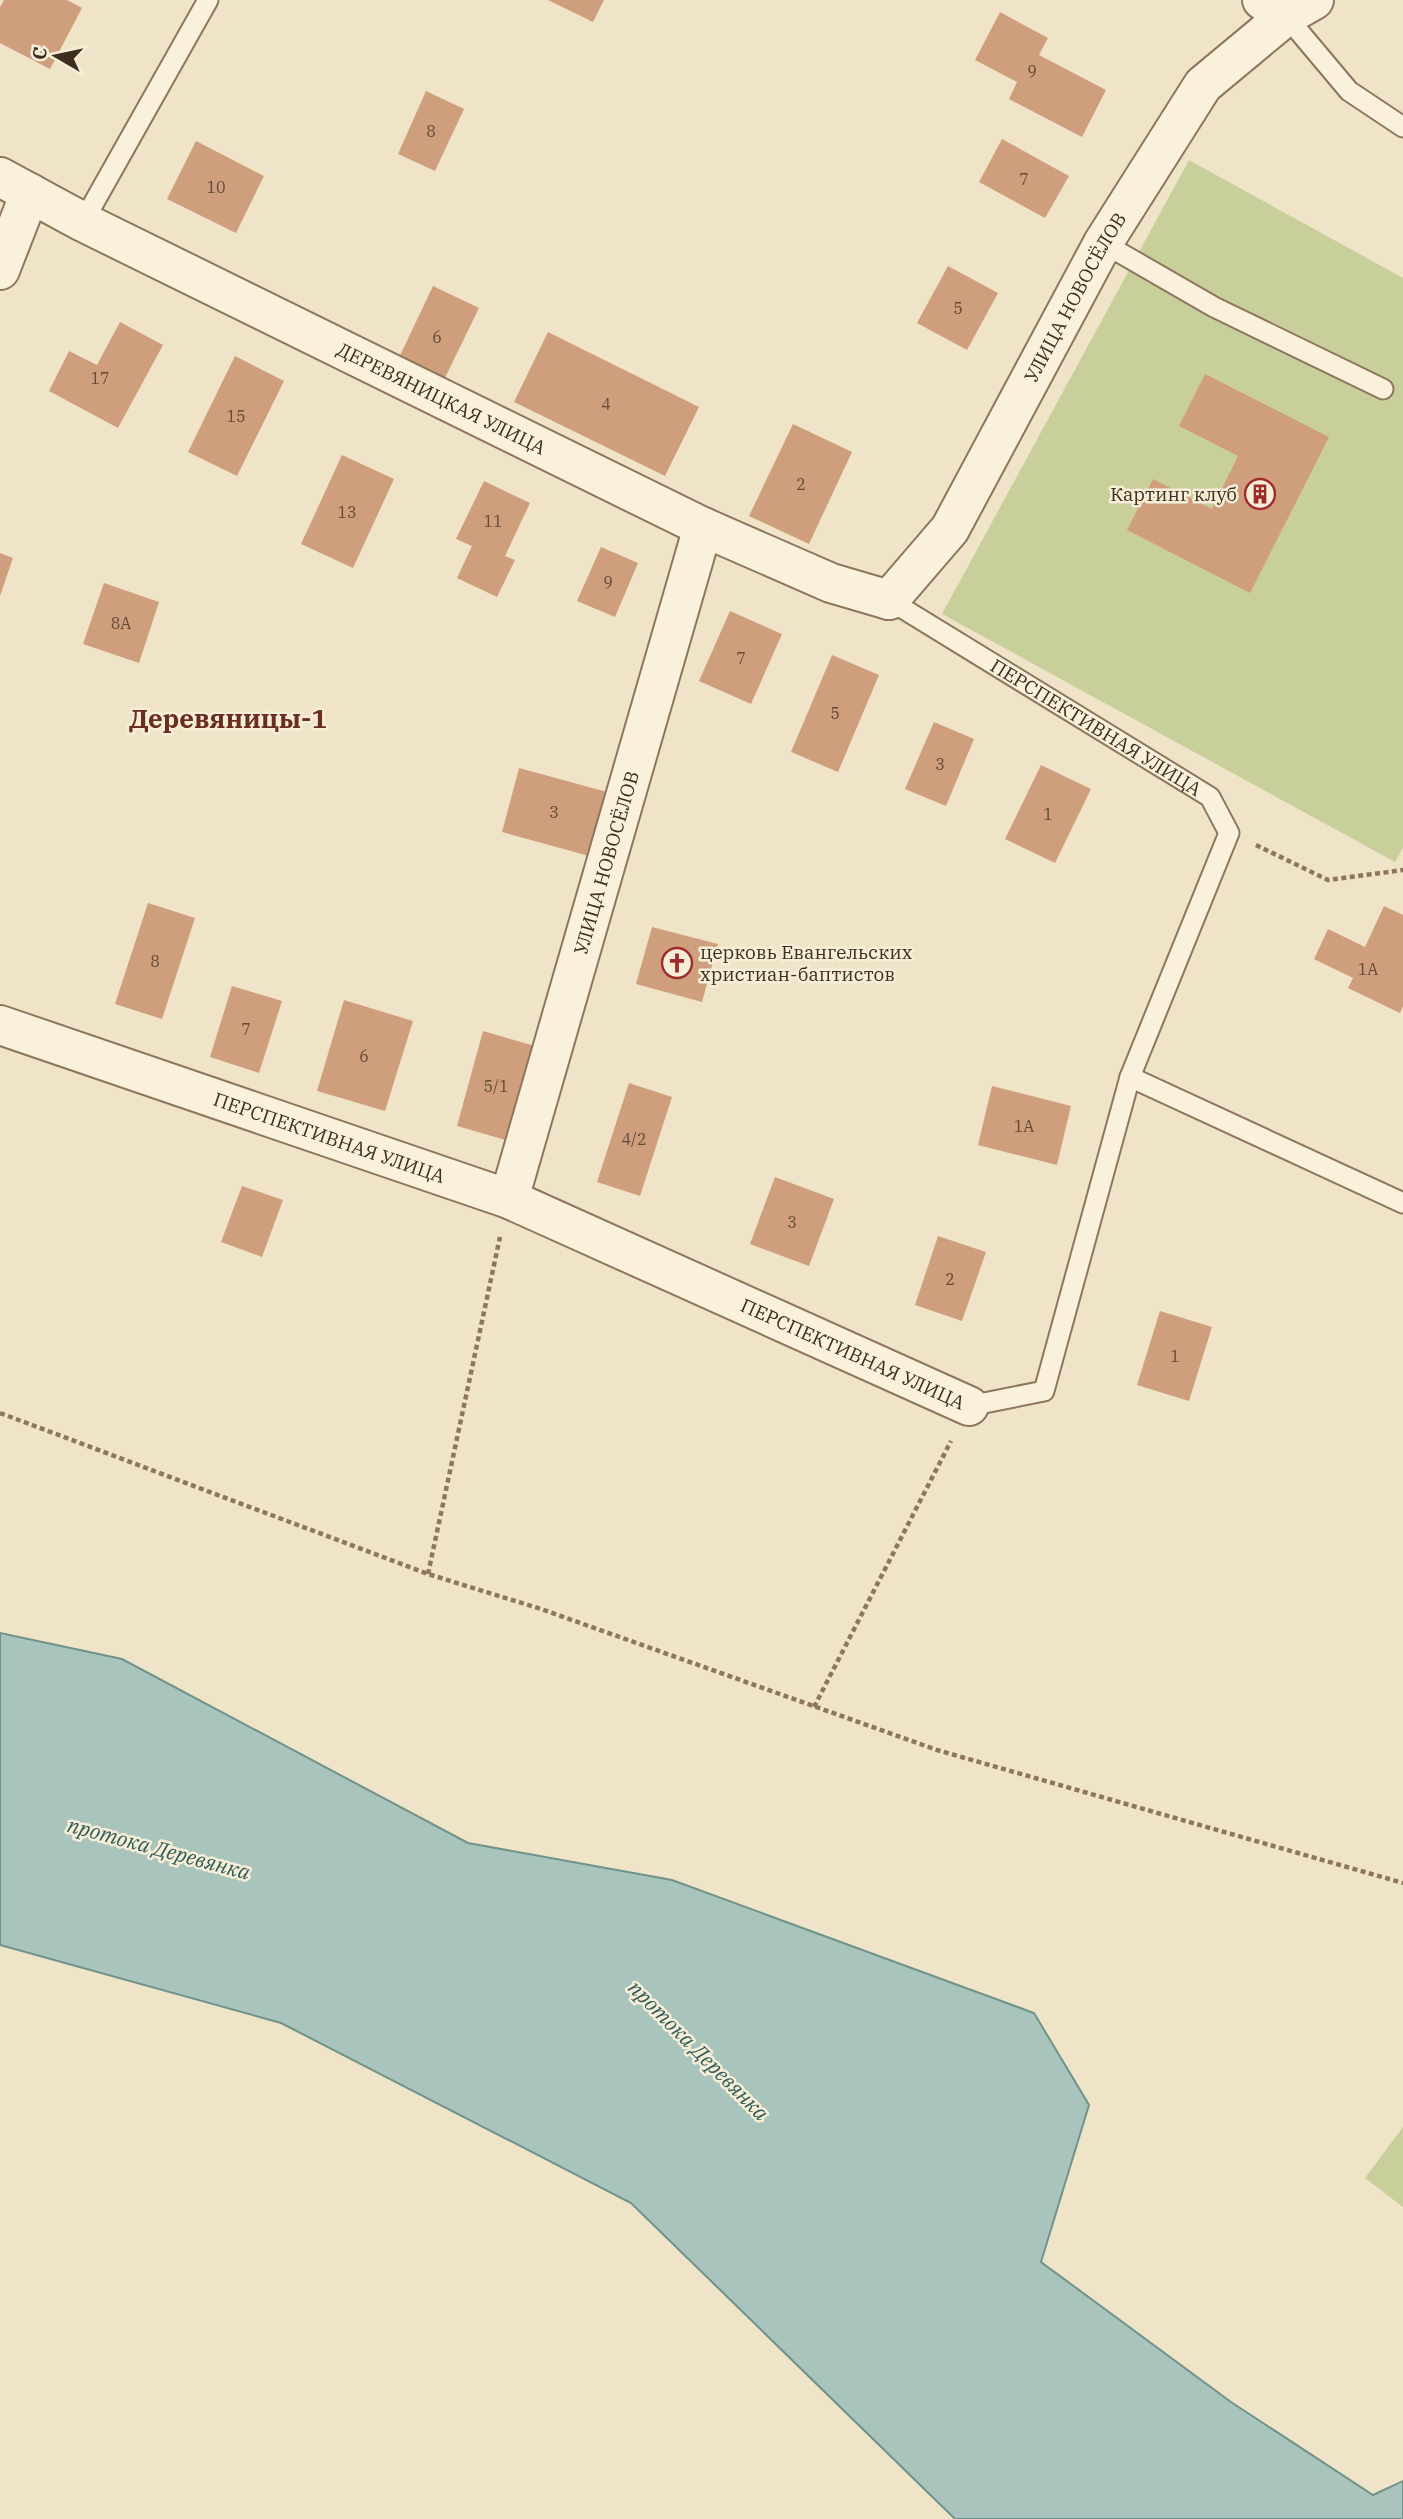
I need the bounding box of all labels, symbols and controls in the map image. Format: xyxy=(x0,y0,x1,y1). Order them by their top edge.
north arrow xyxy=(21,21,91,91)
text: С xyxy=(26,45,52,61)
house number: 9 xyxy=(1027,61,1037,81)
house number: 8 xyxy=(426,121,436,141)
house number: 7 xyxy=(1019,169,1029,189)
house number: 10 xyxy=(206,177,226,197)
street label: УЛИЦА НОВОСЁЛОВ xyxy=(1019,208,1131,386)
house number: 5 xyxy=(953,298,963,318)
house number: 6 xyxy=(432,327,442,347)
street label: ДЕРЕВЯНИЦКАЯ УЛИЦА xyxy=(333,337,550,460)
house number: 17 xyxy=(90,368,110,388)
house number: 4 xyxy=(601,394,611,414)
house number: 15 xyxy=(226,406,246,426)
house number: 2 xyxy=(796,474,806,494)
building icon: Картинг клуб xyxy=(1243,477,1277,511)
place label: Картинг клуб xyxy=(1110,482,1237,506)
house number: 13 xyxy=(337,502,357,522)
house number: 11 xyxy=(483,511,503,531)
house number: 9 xyxy=(603,572,613,592)
house number: 8А xyxy=(111,613,131,633)
house number: 7 xyxy=(736,648,746,668)
street label: ПЕРСПЕКТИВНАЯ УЛИЦА xyxy=(986,653,1206,801)
district label: Деревяницы-1 xyxy=(129,701,327,735)
house number: 5 xyxy=(830,703,840,723)
house number: 3 xyxy=(935,754,945,774)
street label: УЛИЦА НОВОСЁЛОВ xyxy=(568,768,644,957)
house number: 3 xyxy=(549,802,559,822)
house number: 1 xyxy=(1043,804,1053,824)
place label: церковь Евангельских христиан-баптистов xyxy=(700,940,913,986)
church icon: церковь Евангельских христиан-баптистов xyxy=(660,946,694,980)
house number: 8 xyxy=(150,951,160,971)
house number: 1А xyxy=(1358,959,1378,979)
house number: 7 xyxy=(241,1019,251,1039)
house number: 6 xyxy=(359,1046,369,1066)
house number: 5/1 xyxy=(483,1076,509,1096)
street label: ПЕРСПЕКТИВНАЯ УЛИЦА xyxy=(210,1087,448,1188)
house number: 1А xyxy=(1014,1116,1034,1136)
house number: 4/2 xyxy=(621,1129,647,1149)
house number: 3 xyxy=(787,1212,797,1232)
house number: 2 xyxy=(945,1269,955,1289)
street label: ПЕРСПЕКТИВНАЯ УЛИЦА xyxy=(737,1293,969,1415)
house number: 1 xyxy=(1170,1346,1180,1366)
water label: протока Деревянка xyxy=(65,1810,254,1886)
water label: протока Деревянка xyxy=(623,1974,776,2127)

